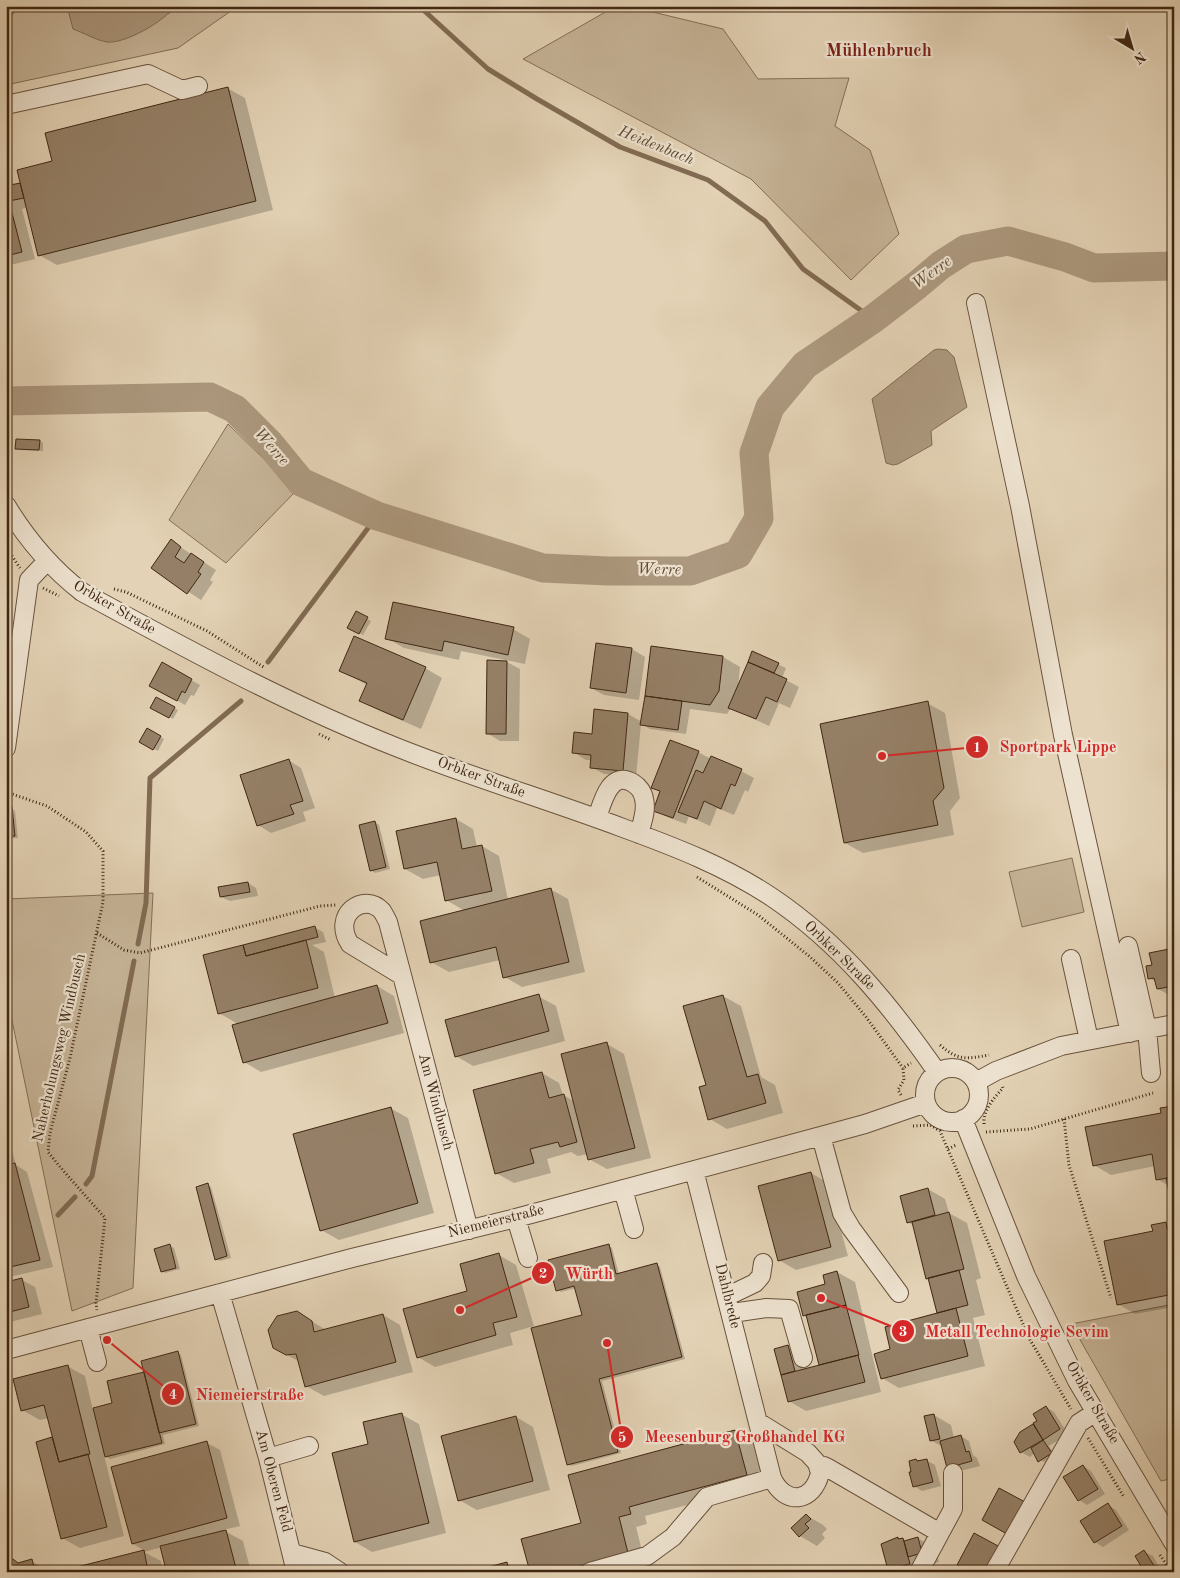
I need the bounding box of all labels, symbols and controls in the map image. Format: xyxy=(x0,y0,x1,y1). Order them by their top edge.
north arrow xyxy=(1108,22,1158,72)
district label: Mühlenbruch xyxy=(826,42,932,60)
text: N xyxy=(1131,49,1148,66)
water label: Heidenbach xyxy=(615,123,696,168)
water label: Werre xyxy=(909,253,955,292)
water label: Werre xyxy=(250,425,292,469)
water label: Werre xyxy=(637,562,682,578)
street label: Orbker Straße xyxy=(70,578,158,638)
callout: Sportpark Lippe xyxy=(965,731,1127,762)
text: Sportpark Lippe xyxy=(999,740,1117,756)
text: 1 xyxy=(973,741,981,756)
street label: Orbker Straße xyxy=(435,755,527,801)
street label: Orbker Straße xyxy=(801,919,877,994)
street label: Naherholungsweg Windbusch xyxy=(31,952,89,1144)
street label: Am Windbusch xyxy=(415,1052,455,1152)
street label: Niemeierstraße xyxy=(446,1203,546,1241)
callout: Würth xyxy=(530,1257,623,1288)
street label: Dahlbrede xyxy=(712,1262,742,1330)
text: 2 xyxy=(539,1267,547,1282)
text: Würth xyxy=(565,1267,613,1283)
callout: Metall Technologie Sevim xyxy=(891,1316,1119,1347)
text: 3 xyxy=(899,1325,907,1340)
text: Metall Technologie Sevim xyxy=(925,1325,1109,1341)
street label: Orbker Straße xyxy=(1062,1359,1122,1447)
callout: Niemeierstraße xyxy=(161,1379,314,1410)
text: 4 xyxy=(169,1388,177,1403)
text: Niemeierstraße xyxy=(196,1388,304,1404)
callout: Meesenburg Großhandel KG xyxy=(610,1421,855,1452)
street label: Am Oberen Feld xyxy=(252,1428,294,1534)
text: Meesenburg Großhandel KG xyxy=(645,1430,846,1446)
text: 5 xyxy=(618,1431,626,1446)

